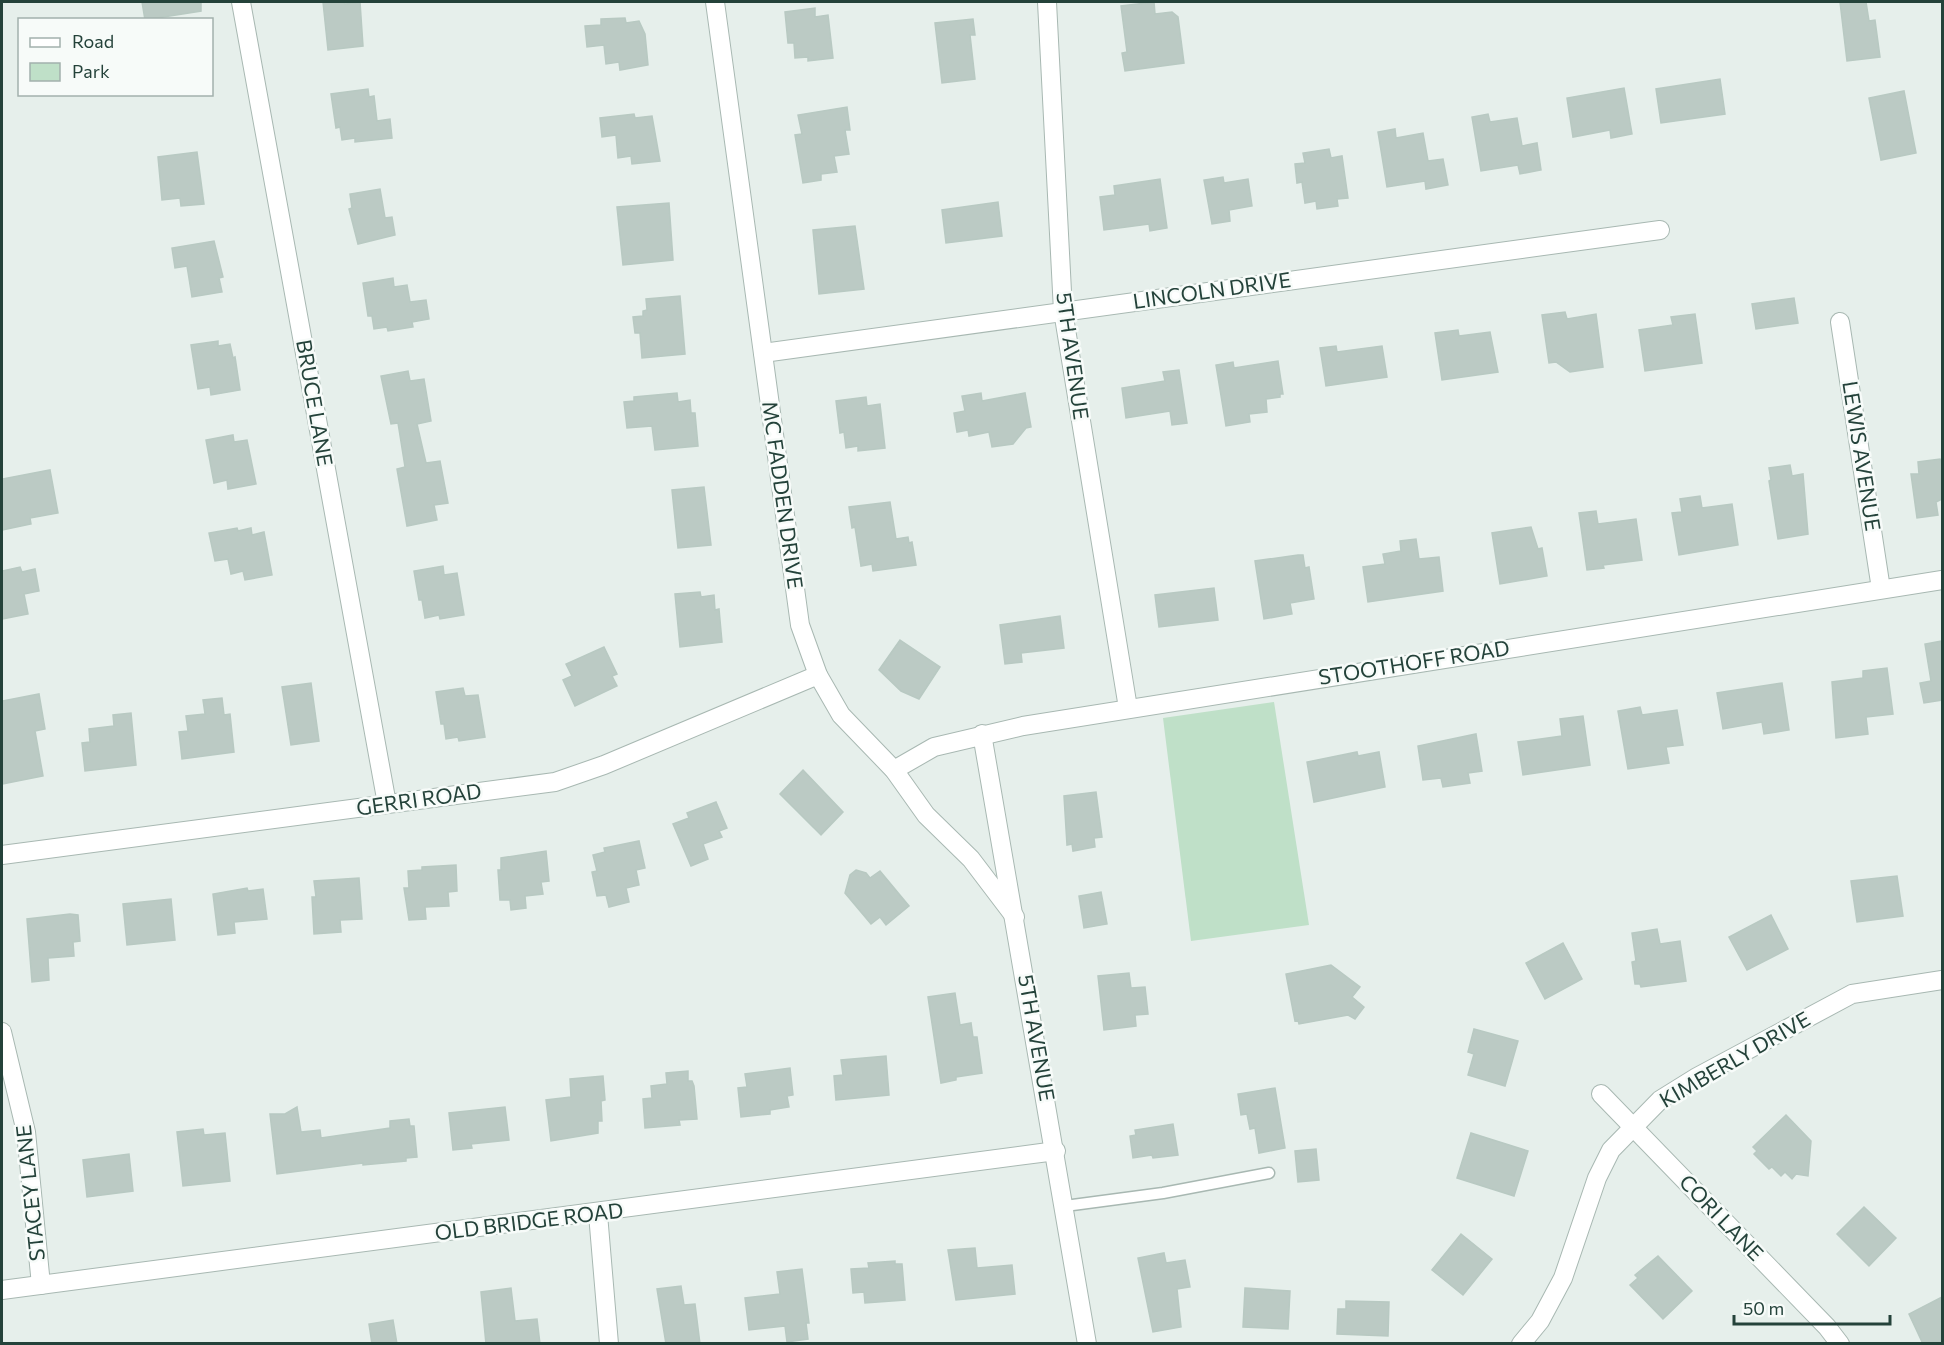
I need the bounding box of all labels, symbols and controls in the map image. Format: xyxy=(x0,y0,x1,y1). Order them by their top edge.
legend xyxy=(18,18,213,96)
text: Road xyxy=(72,30,114,52)
text: Park xyxy=(72,60,110,82)
street label: LINCOLN DRIVE xyxy=(1131,266,1292,313)
street label: 5TH AVENUE xyxy=(1052,291,1095,421)
street label: BRUCE LANE xyxy=(292,337,339,468)
street label: LEWIS AVENUE xyxy=(1838,379,1887,533)
street label: MC FADDEN DRIVE xyxy=(758,399,809,590)
street label: STOOTHOFF ROAD xyxy=(1316,634,1511,689)
street label: GERRI ROAD xyxy=(355,777,483,820)
street label: 5TH AVENUE xyxy=(1014,972,1061,1103)
street label: KIMBERLY DRIVE xyxy=(1654,1005,1814,1112)
street label: STACEY LANE xyxy=(10,1124,49,1263)
street label: CORI LANE xyxy=(1675,1169,1769,1265)
street label: OLD BRIDGE ROAD xyxy=(433,1197,625,1244)
scale bar xyxy=(1734,1288,1890,1326)
text: 50 m xyxy=(1743,1297,1784,1319)

